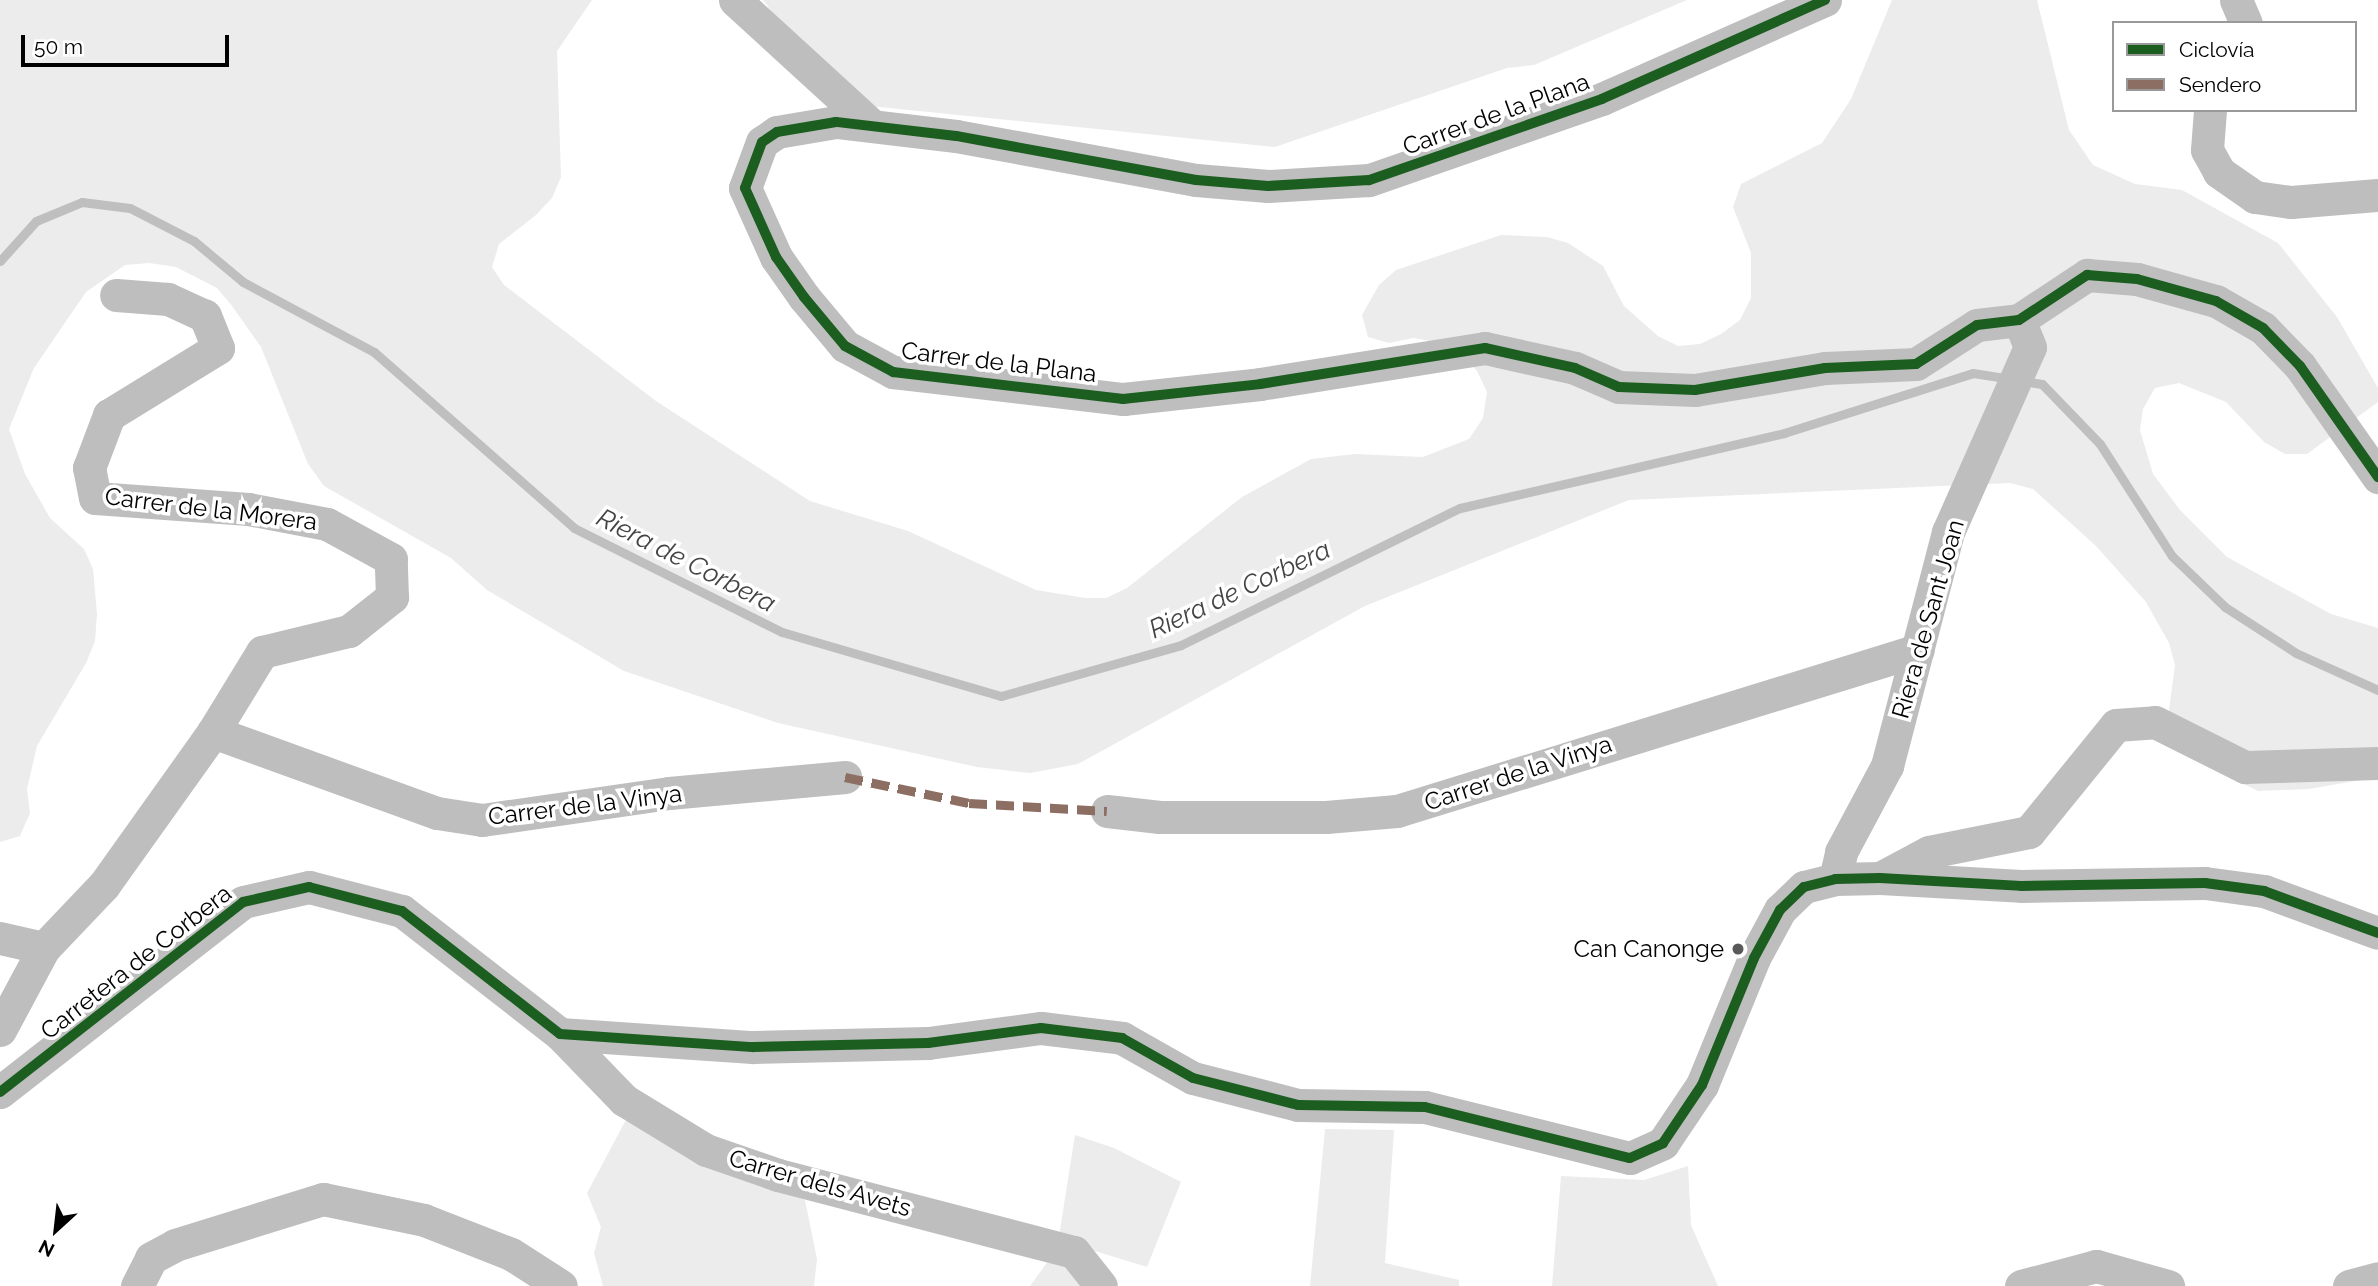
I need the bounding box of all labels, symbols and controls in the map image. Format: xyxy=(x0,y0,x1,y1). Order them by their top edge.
scale bar xyxy=(24,21,233,65)
legend xyxy=(2112,21,2357,112)
text: 50 m xyxy=(34,34,83,59)
text: Ciclovía xyxy=(2179,37,2255,62)
street label: Carrer de la Plana xyxy=(1398,67,1594,161)
text: Sendero xyxy=(2179,72,2261,97)
street label: Carrer de la Plana xyxy=(899,336,1099,388)
street label: Carrer de la Morera xyxy=(103,482,319,536)
water label: Riera de Corbera xyxy=(591,503,781,619)
street label: Riera de Sant Joan xyxy=(1886,516,1970,722)
water label: Riera de Corbera xyxy=(1144,534,1336,646)
street label: Carrer de la Vinya xyxy=(1420,729,1616,817)
street label: Carrer de la Vinya xyxy=(486,779,684,831)
street label: Carretera de Corbera xyxy=(35,879,237,1045)
place label: Can Canonge xyxy=(1574,935,1724,963)
marker: Can Canonge xyxy=(1730,941,1746,957)
street label: Carrer dels Avets xyxy=(725,1143,915,1223)
north arrow xyxy=(21,1195,91,1265)
text: N xyxy=(35,1236,58,1262)

